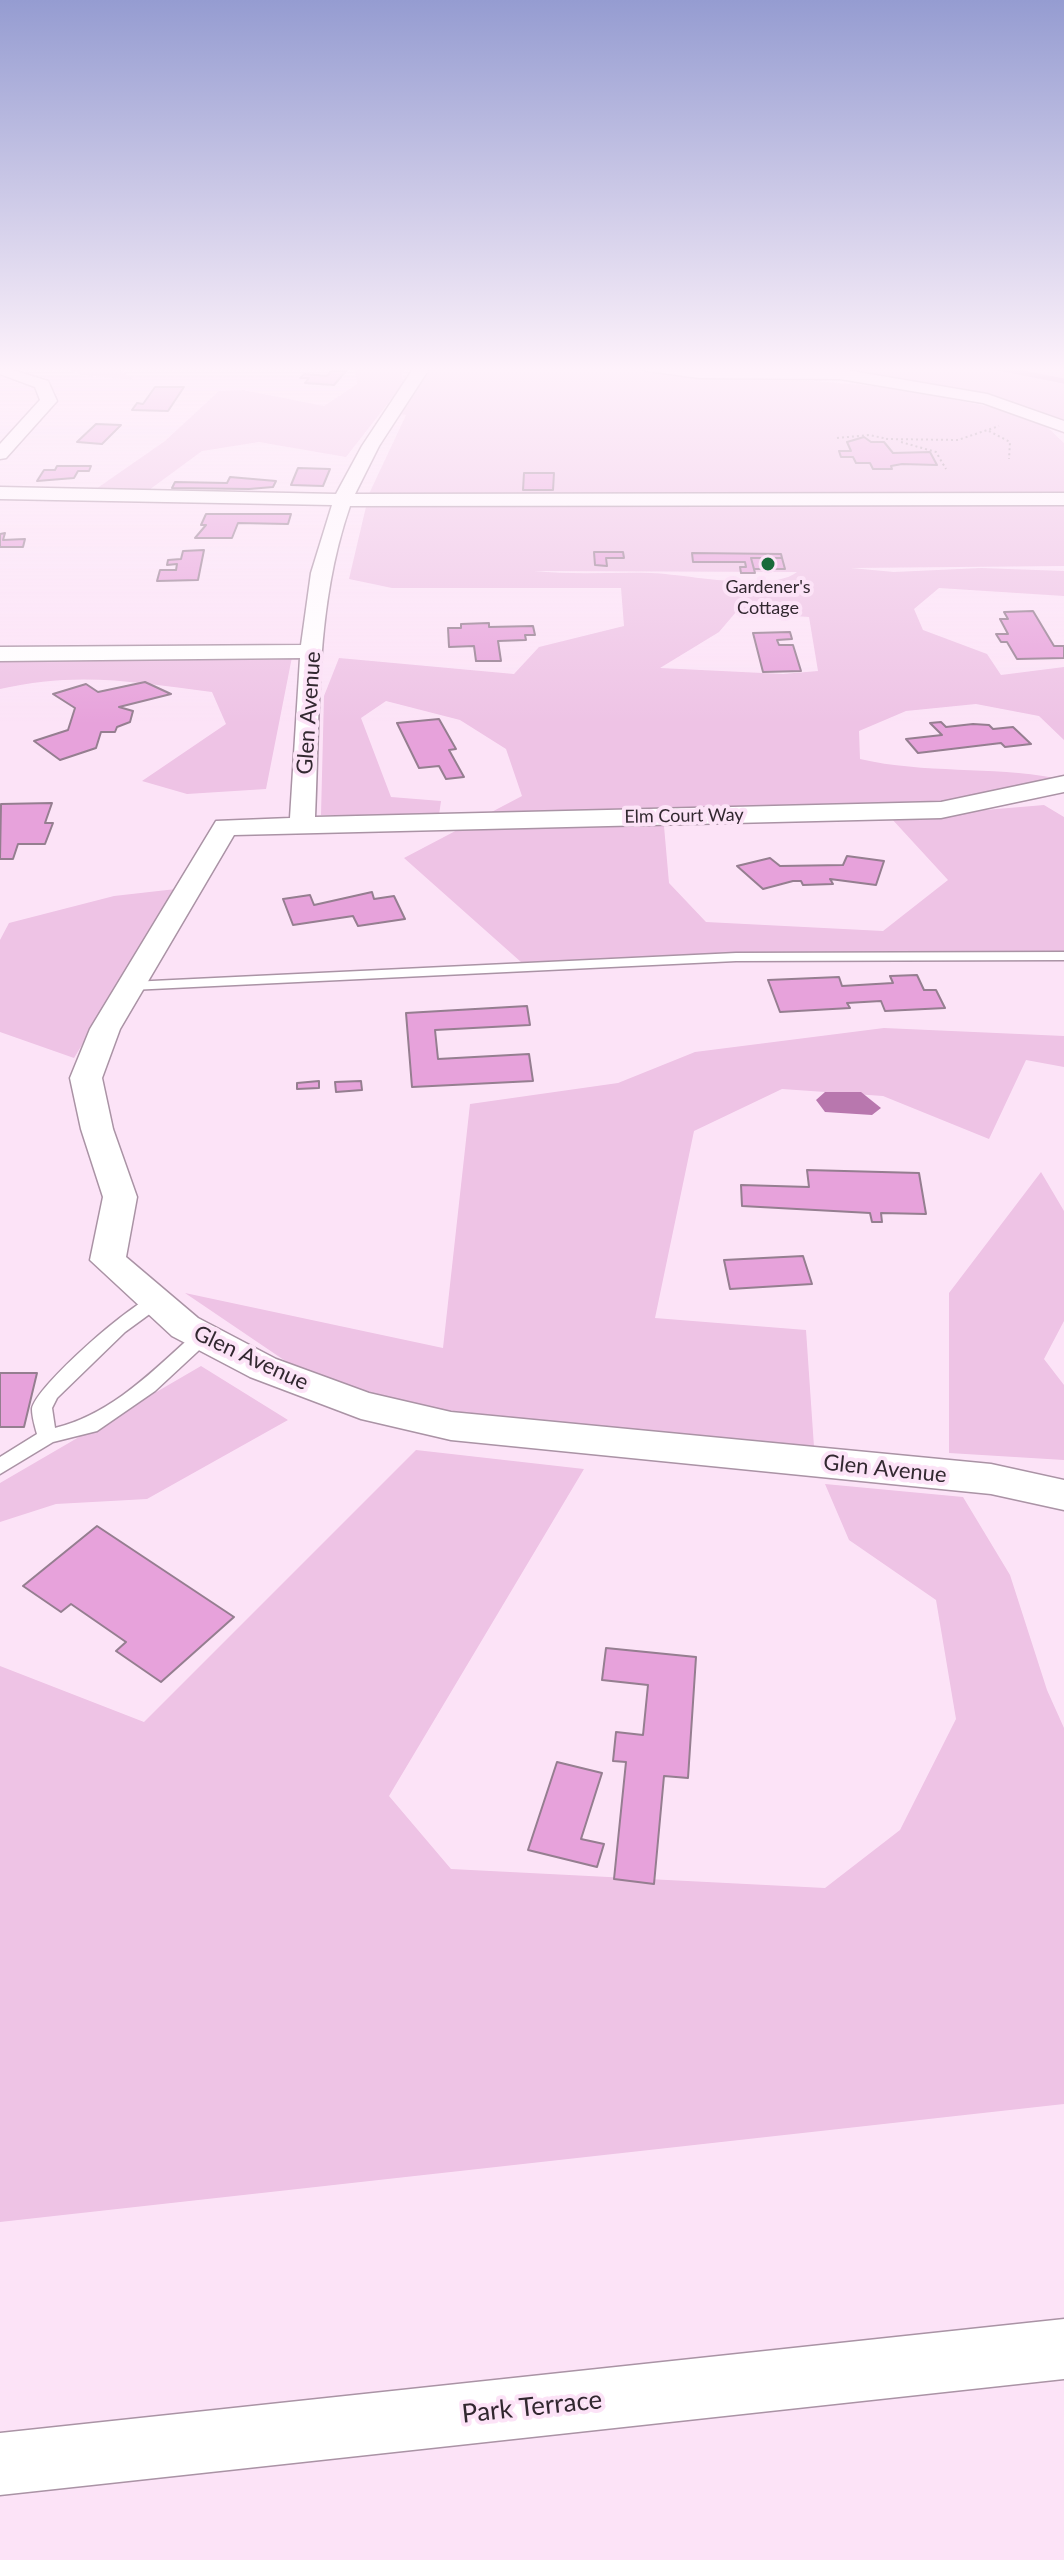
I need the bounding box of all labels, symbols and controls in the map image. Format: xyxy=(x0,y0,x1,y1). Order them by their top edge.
marker: Gardener's Cottage xyxy=(759,555,777,573)
place label: Gardener's Cottage xyxy=(725,576,811,618)
street label: Glen Avenue xyxy=(292,650,326,776)
street label: Elm Court Way xyxy=(624,804,744,828)
street label: Glen Avenue xyxy=(189,1320,313,1396)
street label: Glen Avenue xyxy=(822,1449,948,1489)
street label: Park Terrace xyxy=(460,2384,604,2430)

